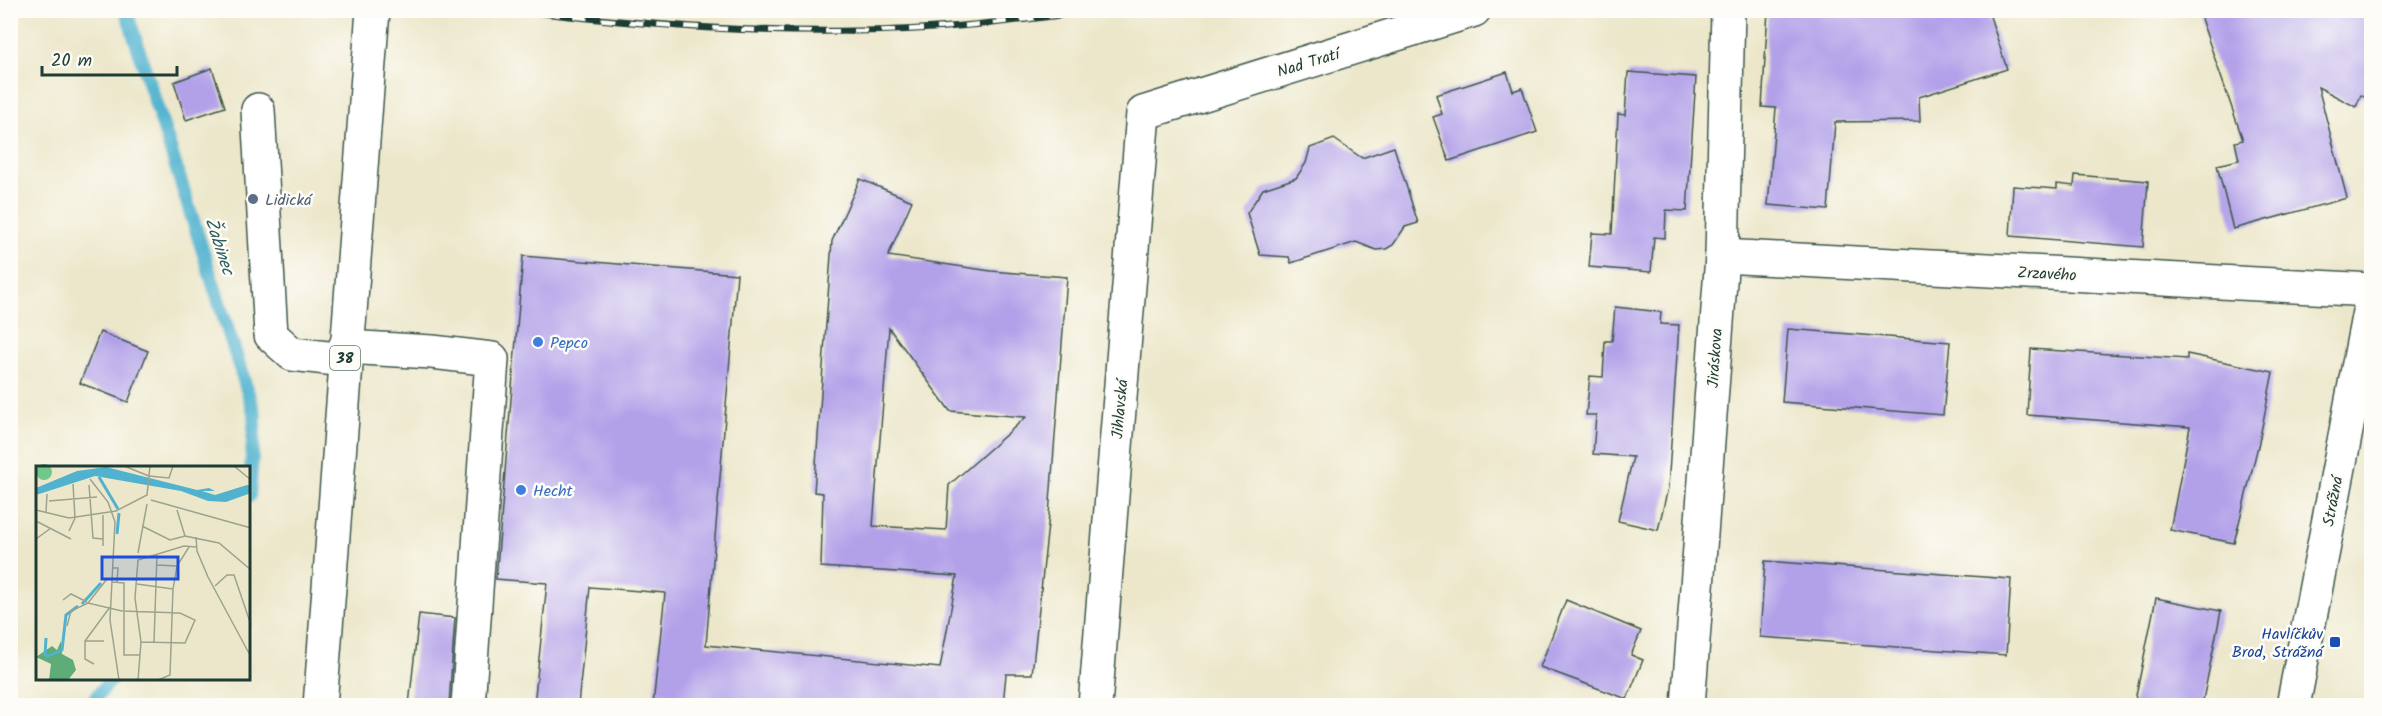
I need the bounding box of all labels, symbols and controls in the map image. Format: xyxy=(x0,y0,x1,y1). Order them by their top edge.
scale bar xyxy=(42,39,177,77)
street label: Nad Tratí xyxy=(1274,41,1345,85)
text: 20 m xyxy=(51,47,92,76)
place label: Lidická xyxy=(265,188,313,213)
marker: Lidická xyxy=(246,192,260,206)
water label: Žabinec xyxy=(196,214,242,281)
street label: Zrzavého xyxy=(2017,260,2077,289)
street label: Jiráskova xyxy=(1701,327,1730,389)
place label: Pepco xyxy=(550,331,588,356)
marker: Pepco xyxy=(531,335,545,349)
road number: 38 xyxy=(330,346,360,370)
street label: Jihlavská xyxy=(1105,377,1136,440)
inset map xyxy=(36,466,250,680)
street label: Strážná xyxy=(2316,473,2351,528)
place label: Hecht xyxy=(533,479,574,504)
marker: Hecht xyxy=(514,483,528,497)
place label: Havlíčkův Brod, Strážná xyxy=(2232,622,2324,665)
marker: Havlíčkův Brod, Strážná xyxy=(2328,635,2342,649)

